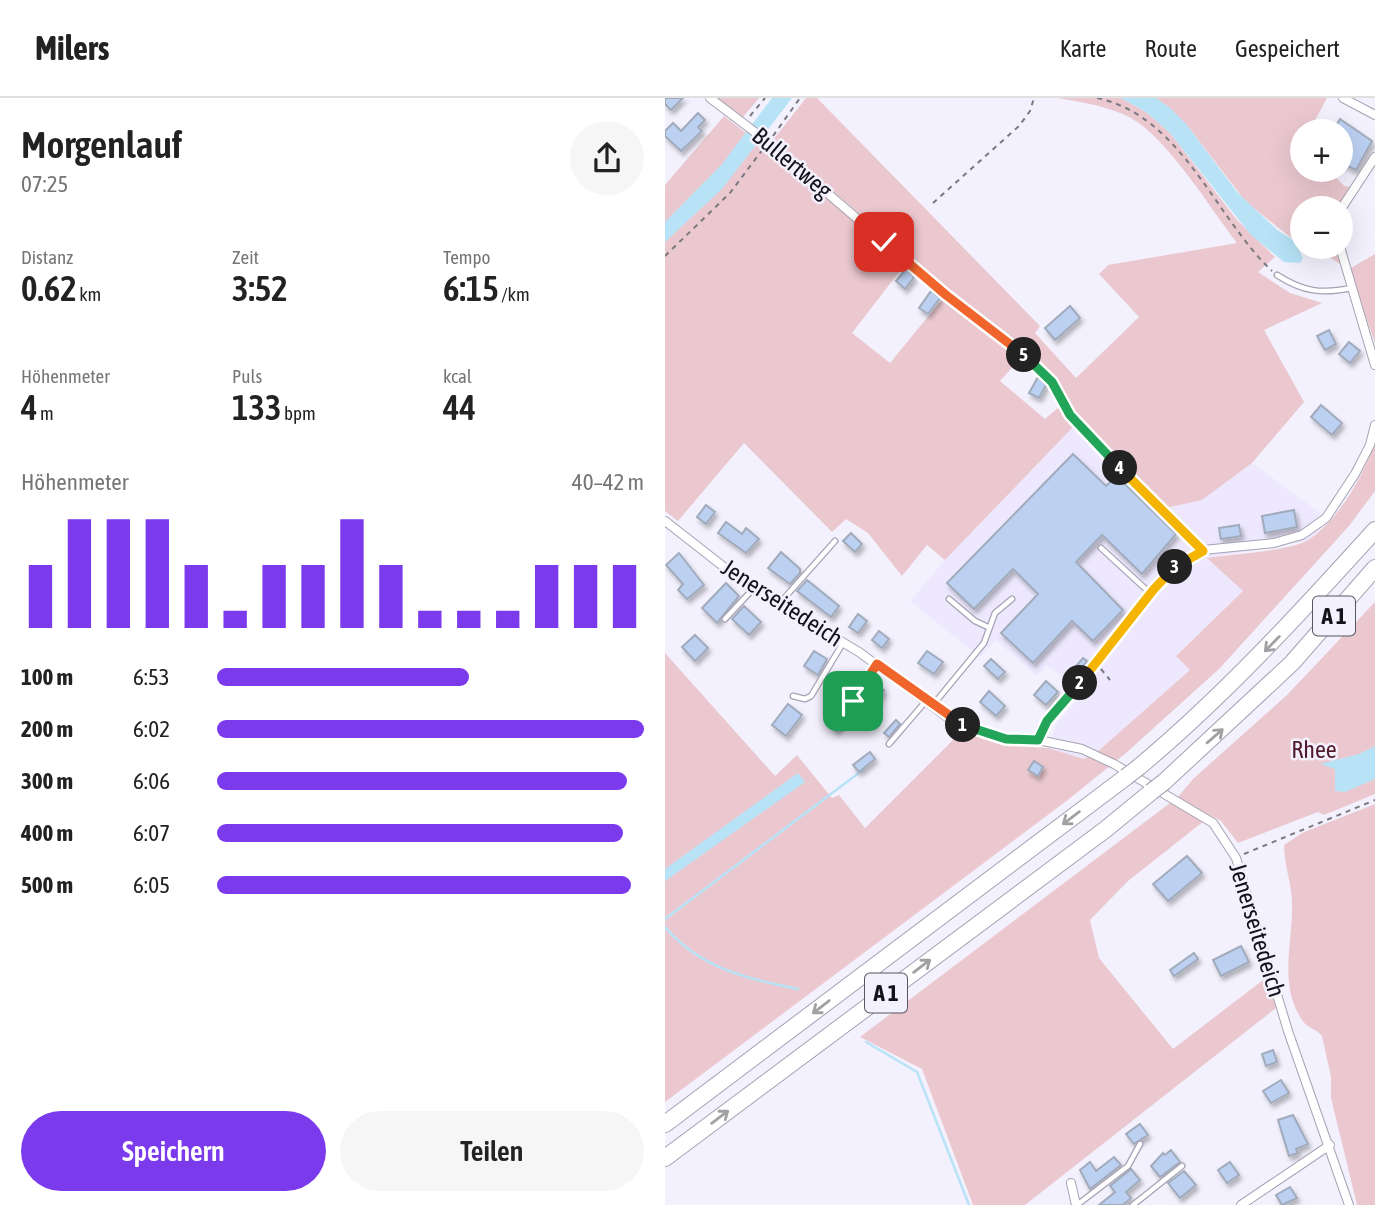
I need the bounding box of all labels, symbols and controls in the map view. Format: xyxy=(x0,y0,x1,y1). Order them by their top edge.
text: Milers xyxy=(35,29,109,67)
text: Karte xyxy=(1060,35,1106,62)
text: Route xyxy=(1144,35,1197,62)
text: Gespeichert xyxy=(1235,35,1340,62)
map controls xyxy=(1290,119,1353,259)
button: + xyxy=(1290,119,1353,182)
button: share xyxy=(570,121,644,195)
street label: Bullertweg xyxy=(747,122,838,204)
text: Morgenlauf xyxy=(21,123,182,166)
text: 07:25 xyxy=(21,171,68,197)
button: − xyxy=(1290,196,1353,259)
pin xyxy=(854,212,914,272)
icon: check xyxy=(865,223,903,261)
text: Distanz xyxy=(21,246,73,268)
text: Zeit xyxy=(232,246,259,268)
text: Tempo xyxy=(443,246,490,268)
text: 0.62 xyxy=(21,268,77,308)
text: 3:52 xyxy=(232,268,288,308)
text: 6:15 xyxy=(443,268,499,308)
text: km xyxy=(77,283,101,305)
text: /km xyxy=(499,283,530,305)
pin: 5 xyxy=(1007,338,1041,372)
text: 5 xyxy=(1019,343,1028,365)
text: Höhenmeter xyxy=(21,365,110,387)
text: Puls xyxy=(232,365,262,387)
text: kcal xyxy=(443,365,472,387)
text: 4 xyxy=(21,387,37,427)
text: 133 xyxy=(232,387,281,427)
text: 44 xyxy=(443,387,476,427)
text: m xyxy=(37,402,54,424)
text: bpm xyxy=(281,402,316,424)
pin: 4 xyxy=(1103,450,1137,486)
text: 4 xyxy=(1115,456,1124,478)
text: Höhenmeter xyxy=(21,469,129,495)
text: 40–42 m xyxy=(572,469,644,495)
pin: 3 xyxy=(1157,550,1193,584)
street label: Jenerseitedeich xyxy=(717,553,848,652)
text: 3 xyxy=(1170,555,1179,577)
road number: A 1 xyxy=(1313,596,1355,636)
one-way arrow xyxy=(1263,635,1280,652)
text: 100 m xyxy=(21,664,73,690)
text: 6:53 xyxy=(133,664,170,690)
pin: 2 xyxy=(1063,666,1097,700)
pin xyxy=(823,671,883,731)
text: 2 xyxy=(1075,671,1084,693)
icon: arrive xyxy=(834,682,872,720)
pin: 1 xyxy=(945,708,981,742)
text: 1 xyxy=(958,713,967,735)
text: 200 m xyxy=(21,716,73,742)
text: 6:02 xyxy=(133,716,170,742)
one-way arrow xyxy=(1206,728,1223,745)
park label: Rhee xyxy=(1291,736,1337,763)
text: 300 m xyxy=(21,768,73,794)
text: 6:06 xyxy=(133,768,170,794)
one-way arrow xyxy=(1062,810,1081,825)
text: 400 m xyxy=(21,820,73,846)
text: 6:07 xyxy=(133,820,170,846)
street label: Jenerseitedeich xyxy=(1224,860,1291,1000)
text: 500 m xyxy=(21,872,73,898)
text: 6:05 xyxy=(133,872,170,898)
one-way arrow xyxy=(912,959,931,974)
road number: A 1 xyxy=(865,974,907,1012)
one-way arrow xyxy=(812,999,830,1014)
one-way arrow xyxy=(710,1110,729,1124)
button: Speichern xyxy=(21,1111,326,1191)
button: Teilen xyxy=(340,1111,644,1191)

